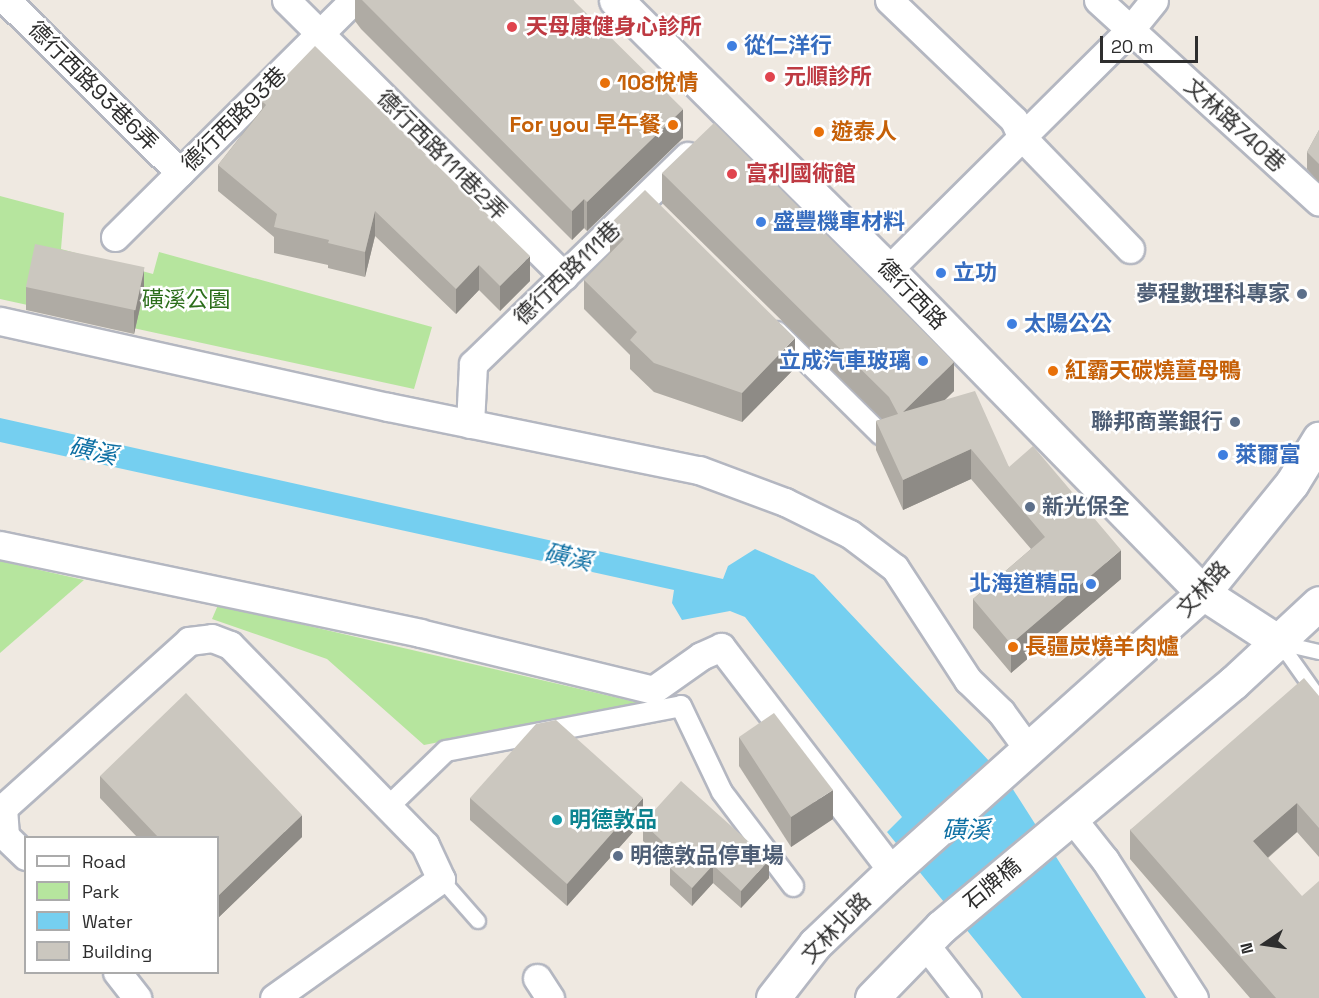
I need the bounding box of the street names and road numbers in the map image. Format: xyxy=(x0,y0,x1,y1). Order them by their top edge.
street label: 德行西路93巷6弄 xyxy=(23,16,163,156)
street label: 德行西路93巷 xyxy=(176,61,292,177)
street label: 文林路740巷 xyxy=(1179,73,1291,177)
street label: 德行西路111巷2弄 xyxy=(372,85,512,225)
street label: 德行西路111巷 xyxy=(508,216,626,330)
street label: 德行西路 xyxy=(872,253,952,335)
street label: 文林路 xyxy=(1171,556,1235,622)
street label: 石牌橋 xyxy=(958,853,1026,915)
street label: 文林北路 xyxy=(796,887,876,969)

